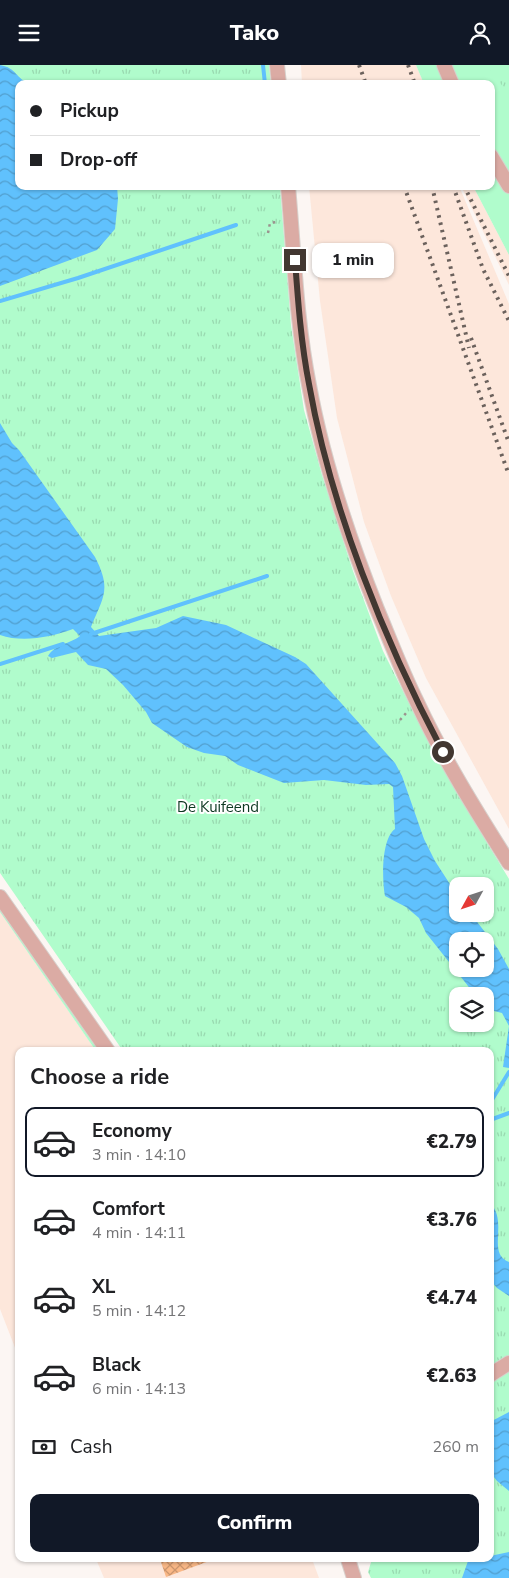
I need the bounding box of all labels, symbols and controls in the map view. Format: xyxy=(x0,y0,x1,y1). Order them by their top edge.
text: Tako xyxy=(230,18,279,48)
icon: menu xyxy=(15,19,43,47)
icon: person xyxy=(466,19,494,47)
text: Pickup xyxy=(60,98,119,124)
text: Drop-off xyxy=(60,147,137,173)
callout: 1 min xyxy=(312,243,395,277)
route end xyxy=(284,249,306,271)
text: 1 min xyxy=(332,249,374,271)
route start xyxy=(432,741,454,763)
park label: De Kuifeend xyxy=(177,797,259,817)
north arrow xyxy=(449,877,494,923)
map controls xyxy=(449,877,494,1032)
button: locate xyxy=(449,932,494,977)
button: layers xyxy=(449,987,494,1032)
text: Choose a ride xyxy=(30,1062,169,1092)
text: Economy xyxy=(92,1118,172,1144)
icon: car xyxy=(32,1120,77,1165)
text: €2.79 xyxy=(426,1129,477,1155)
text: 3 min · 14:10 xyxy=(92,1144,186,1166)
text: Comfort xyxy=(92,1196,165,1222)
icon: car xyxy=(32,1198,77,1243)
text: €3.76 xyxy=(426,1207,477,1233)
text: 4 min · 14:11 xyxy=(92,1222,186,1244)
text: XL xyxy=(92,1274,115,1300)
icon: car xyxy=(32,1276,77,1321)
text: €4.74 xyxy=(426,1285,477,1311)
text: 5 min · 14:12 xyxy=(92,1300,186,1322)
text: Black xyxy=(92,1352,141,1378)
icon: car xyxy=(32,1354,77,1399)
text: €2.63 xyxy=(426,1363,477,1389)
text: 6 min · 14:13 xyxy=(92,1378,186,1400)
icon: cash xyxy=(30,1433,58,1461)
text: Cash xyxy=(70,1434,112,1460)
text: 260 m xyxy=(432,1436,479,1458)
button: Confirm xyxy=(30,1494,479,1552)

